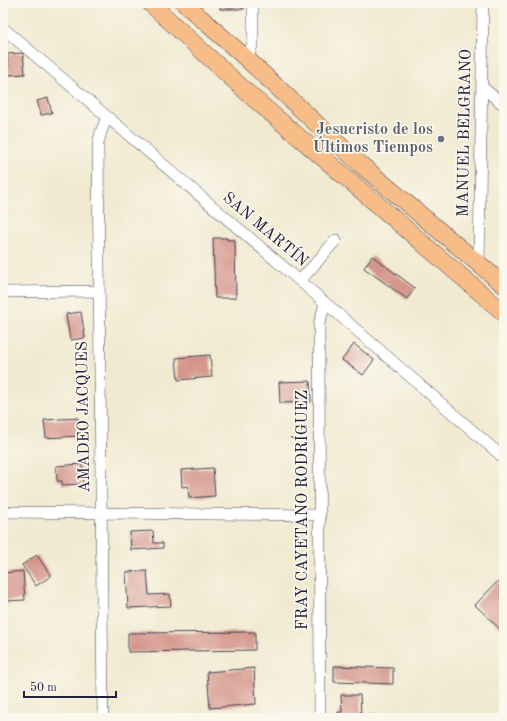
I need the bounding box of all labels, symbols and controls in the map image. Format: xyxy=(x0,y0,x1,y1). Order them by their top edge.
street label: MANUEL BELGRANO xyxy=(456,49,474,217)
place label: Jesucristo de los Últimos Tiempos xyxy=(312,122,433,156)
marker: Jesucristo de los Últimos Tiempos xyxy=(436,134,446,144)
street label: SAN MARTÍN xyxy=(219,187,313,270)
street label: AMADEO JACQUES xyxy=(75,341,93,493)
street label: FRAY CAYETANO RODRÍGUEZ xyxy=(291,390,311,630)
scale bar xyxy=(24,673,116,699)
text: 50 m xyxy=(30,681,57,694)

